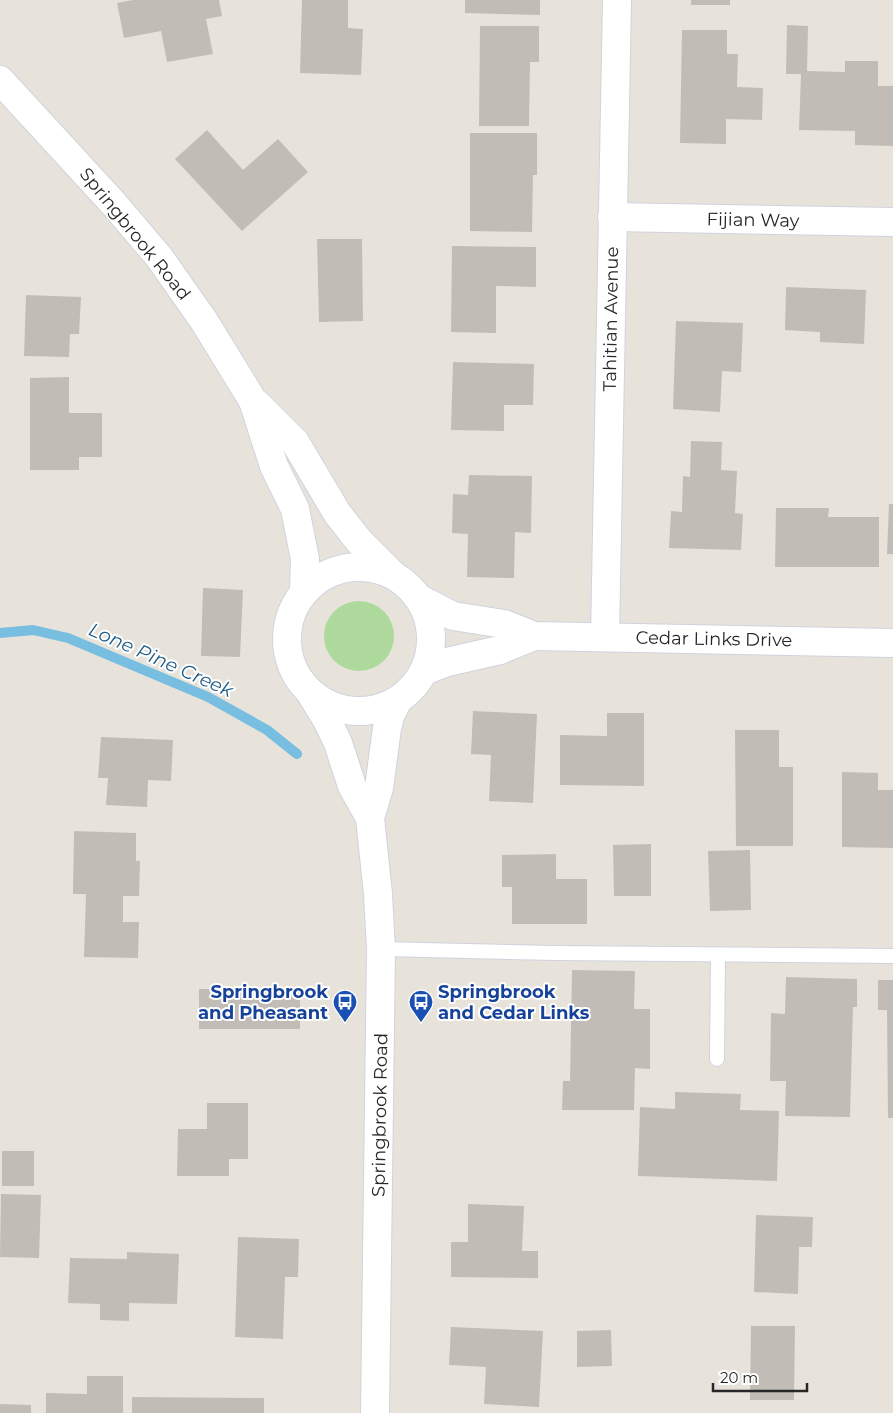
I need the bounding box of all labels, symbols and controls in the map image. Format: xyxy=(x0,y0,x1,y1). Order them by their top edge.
street label: Springbrook Road xyxy=(75,163,195,305)
street label: Fijian Way xyxy=(707,208,800,232)
street label: Tahitian Avenue xyxy=(599,246,623,392)
water label: Lone Pine Creek xyxy=(85,618,237,702)
street label: Cedar Links Drive xyxy=(635,627,793,651)
place label: Springbrook and Pheasant xyxy=(198,981,328,1024)
place label: Springbrook and Cedar Links xyxy=(438,981,590,1024)
bus stop icon: Springbrook and Pheasant xyxy=(332,989,358,1023)
bus stop icon: Springbrook and Cedar Links xyxy=(408,989,434,1023)
street label: Springbrook Road xyxy=(368,1033,392,1197)
scale bar xyxy=(713,1360,807,1392)
text: 20 m xyxy=(720,1368,758,1387)

